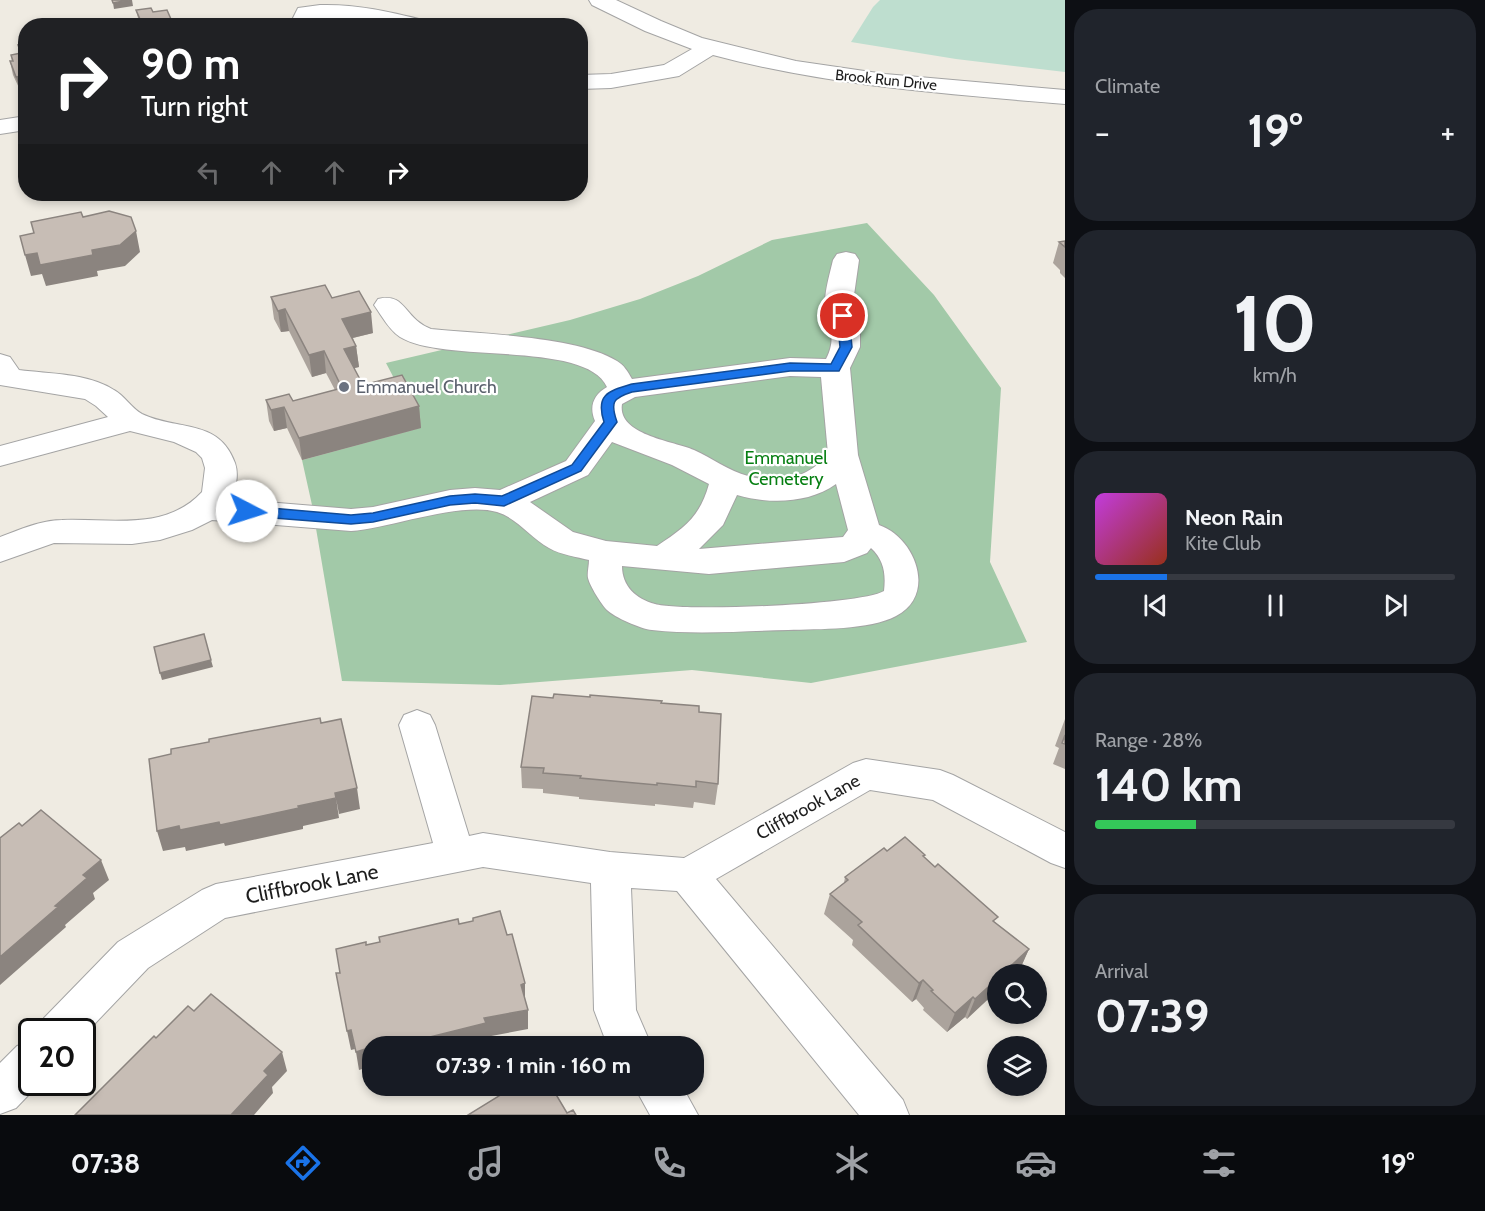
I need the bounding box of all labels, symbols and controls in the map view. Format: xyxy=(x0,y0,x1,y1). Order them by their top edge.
text: 90 m xyxy=(141,38,240,90)
icon: right xyxy=(42,42,120,120)
street label: Brook Run Drive xyxy=(834,66,938,94)
text: Climate xyxy=(1095,74,1160,98)
text: Turn right xyxy=(141,90,248,123)
text: 19° xyxy=(1248,104,1302,158)
text: − xyxy=(1095,112,1110,152)
text: + xyxy=(1440,112,1455,152)
icon: left xyxy=(192,156,225,189)
icon: ahead xyxy=(255,156,288,189)
icon: ahead xyxy=(318,156,351,189)
icon: right xyxy=(381,156,414,189)
text: 10 xyxy=(1233,276,1317,371)
pin xyxy=(817,290,868,341)
icon: arrive xyxy=(826,299,859,332)
text: km/h xyxy=(1253,363,1297,387)
place label: Emmanuel Church xyxy=(356,376,497,398)
marker: Emmanuel Church xyxy=(337,380,351,394)
park label: Emmanuel Cemetery xyxy=(745,447,828,490)
position arrow xyxy=(215,479,279,543)
text: Neon Rain xyxy=(1185,504,1283,531)
text: Kite Club xyxy=(1185,531,1261,555)
icon: previous xyxy=(1139,589,1172,622)
icon: pause xyxy=(1259,589,1292,622)
icon: next xyxy=(1379,589,1412,622)
text: Range · 28% xyxy=(1095,728,1202,752)
text: 140 km xyxy=(1095,758,1242,812)
street label: Cliffbrook Lane xyxy=(752,769,864,845)
street label: Cliffbrook Lane xyxy=(243,858,381,909)
text: Arrival xyxy=(1095,959,1148,983)
map controls xyxy=(987,964,1047,1096)
button: search xyxy=(987,964,1047,1024)
text: 07:39 xyxy=(1095,989,1209,1043)
speed limit sign: 20 xyxy=(18,1018,96,1096)
button: layers xyxy=(987,1036,1047,1096)
text: 07:39 · 1 min · 160 m xyxy=(435,1052,631,1079)
icon: directions xyxy=(282,1142,324,1184)
icon: music xyxy=(465,1142,507,1184)
icon: phone xyxy=(648,1142,690,1184)
icon: climate xyxy=(831,1142,873,1184)
icon: car xyxy=(1015,1142,1057,1184)
icon: filters xyxy=(1198,1142,1240,1184)
text: 07:38 xyxy=(71,1147,140,1180)
text: 19° xyxy=(1381,1147,1414,1180)

